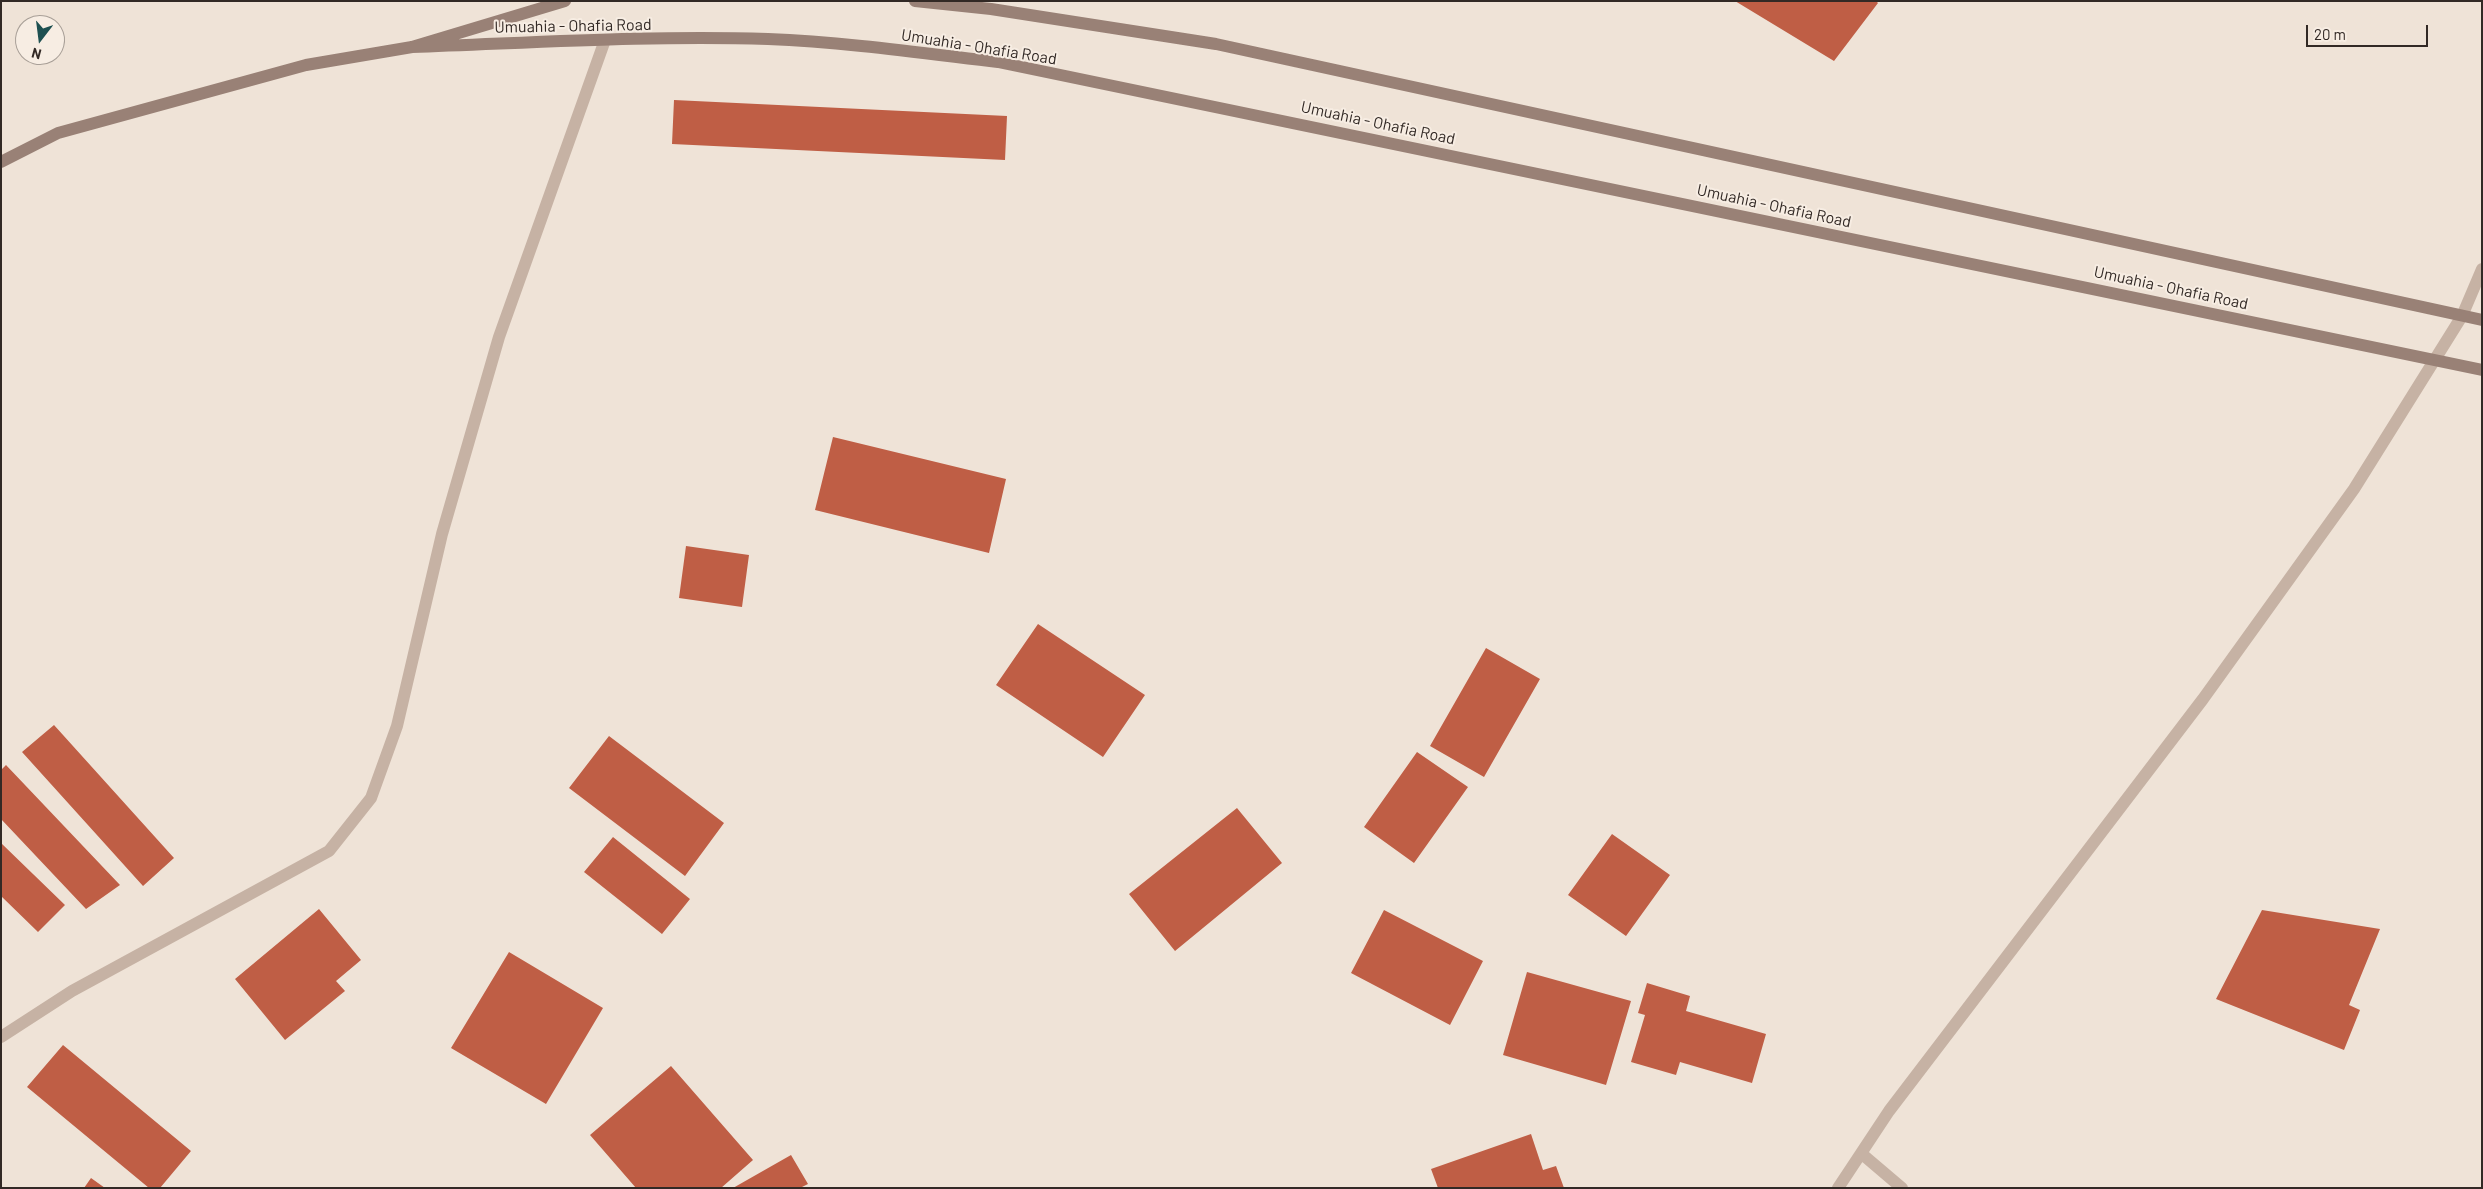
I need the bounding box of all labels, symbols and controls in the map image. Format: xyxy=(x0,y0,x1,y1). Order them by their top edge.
north arrow xyxy=(15,15,65,65)
street label: Umuahia - Ohafia Road xyxy=(494,15,652,37)
scale bar xyxy=(2308,15,2430,47)
street label: Umuahia - Ohafia Road xyxy=(900,25,1058,69)
text: 20 m xyxy=(2314,25,2346,43)
text: N xyxy=(30,45,43,63)
street label: Umuahia - Ohafia Road xyxy=(1299,97,1457,149)
street label: Umuahia - Ohafia Road xyxy=(1695,180,1853,232)
street label: Umuahia - Ohafia Road xyxy=(2092,262,2250,314)

